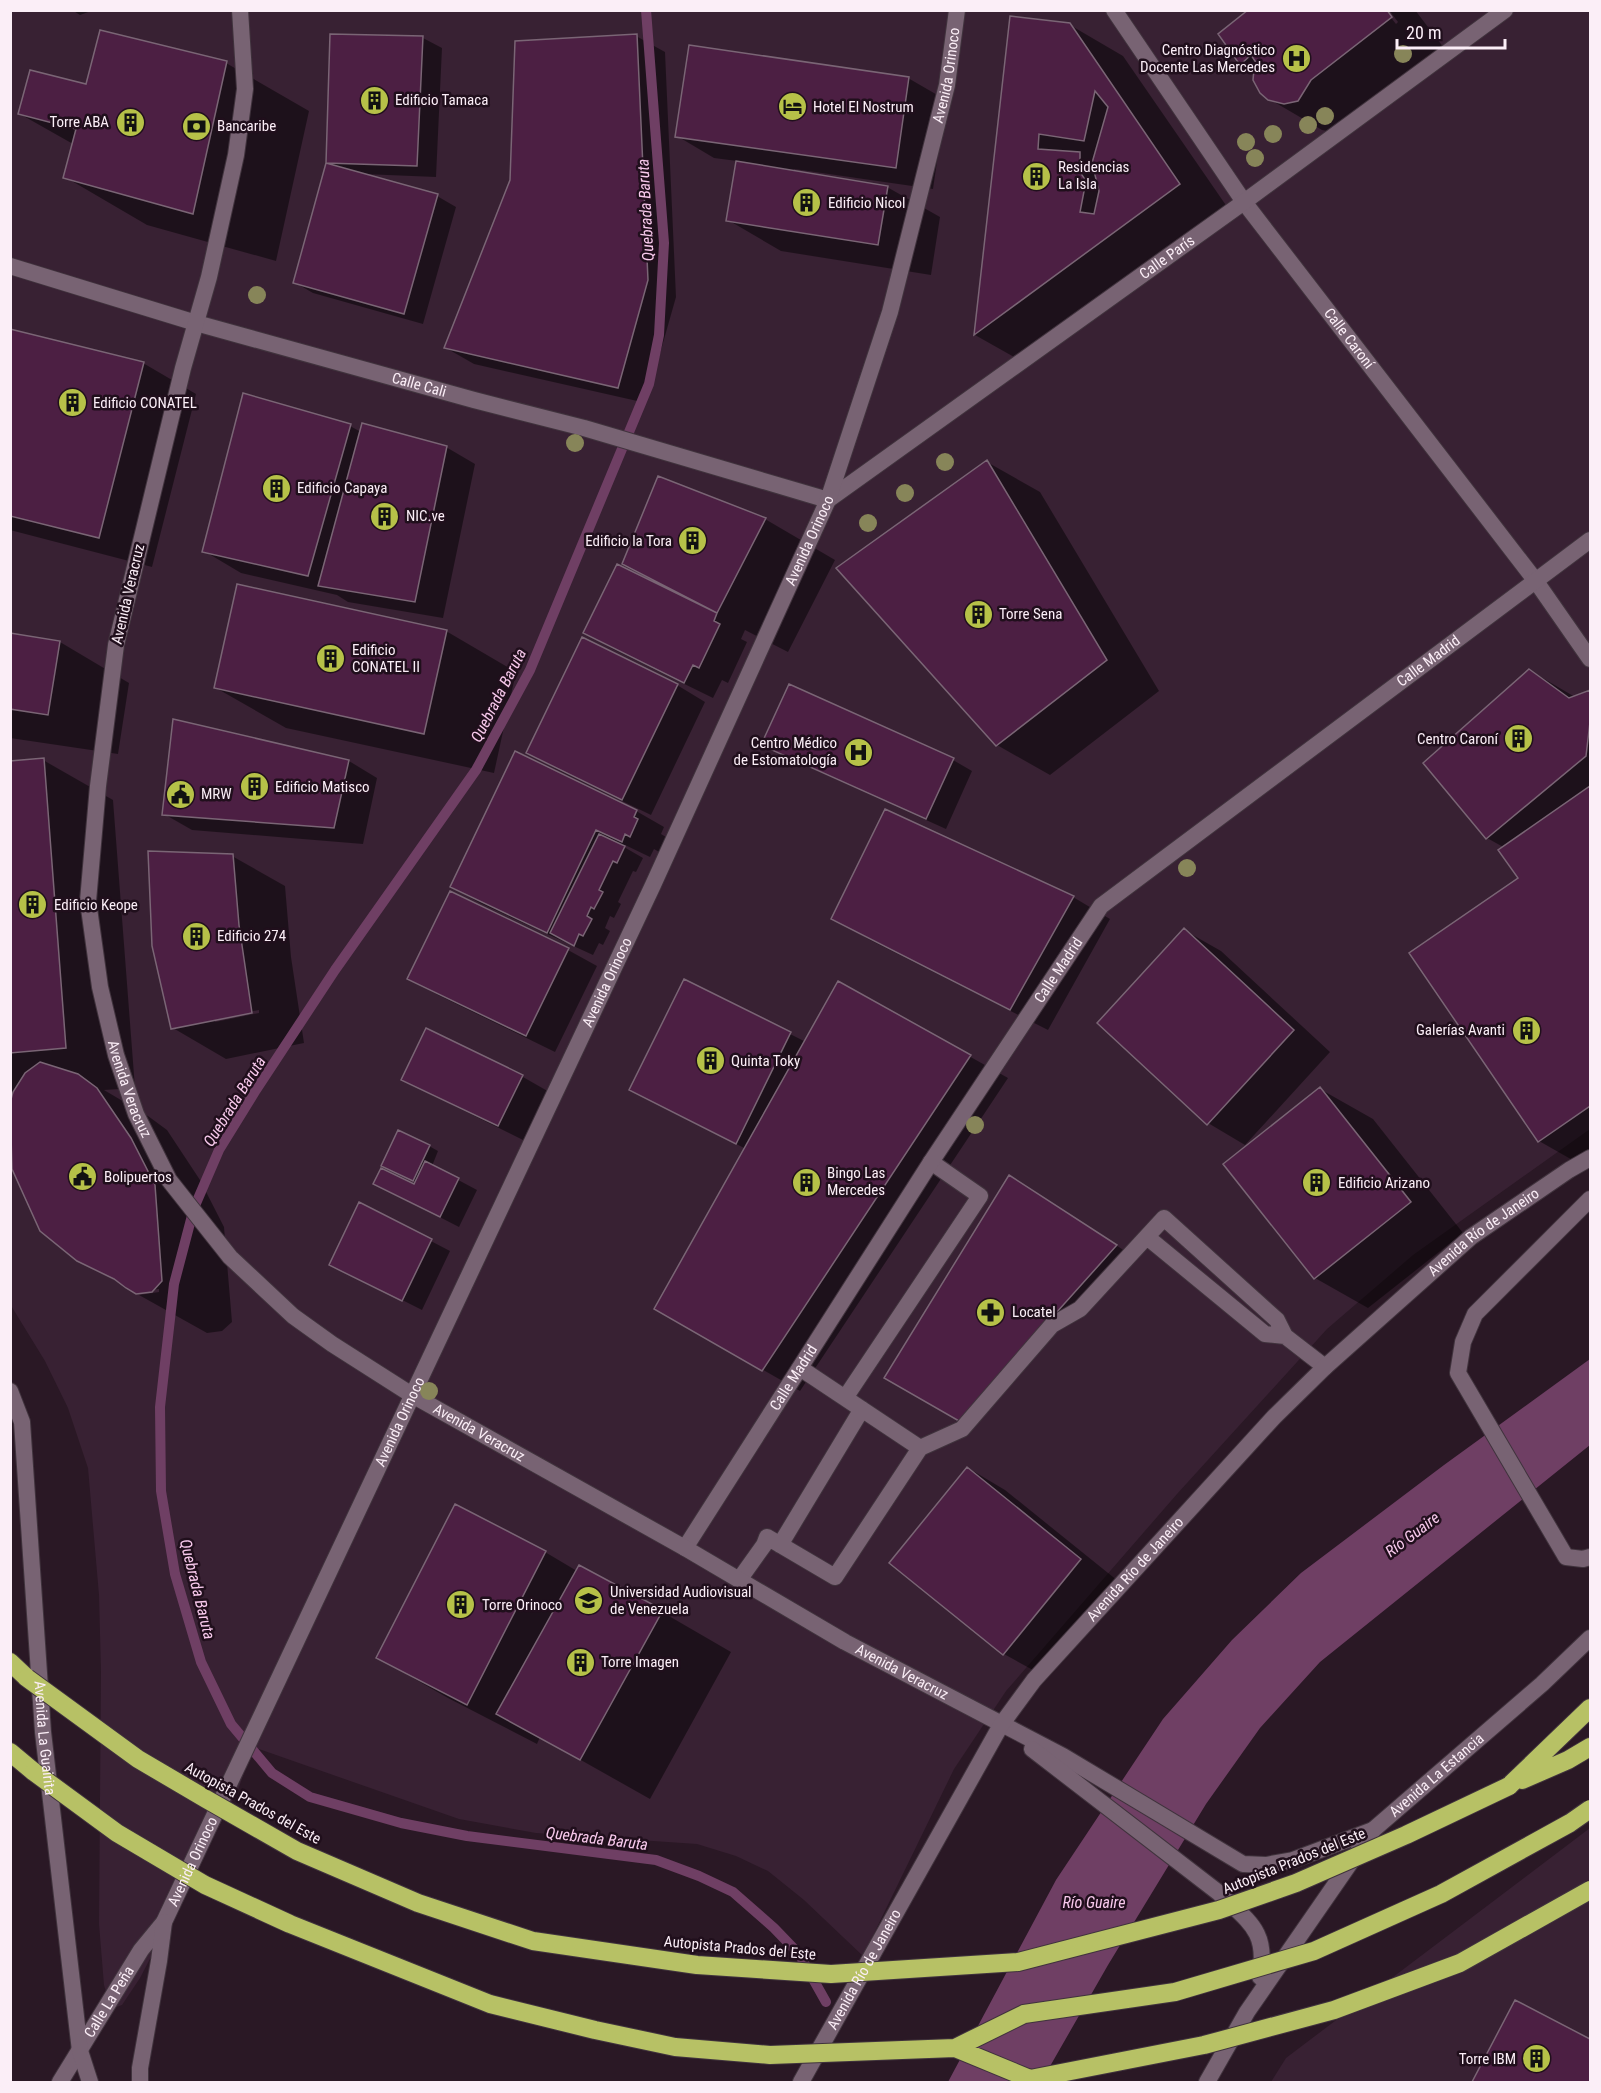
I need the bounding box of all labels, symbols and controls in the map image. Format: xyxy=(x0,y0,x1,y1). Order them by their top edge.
scale bar xyxy=(1397,12,1505,50)
text: 20 m xyxy=(1406,22,1441,43)
street label: Avenida Orinoco xyxy=(929,26,964,125)
place label: Centro Diagnóstico Docente Las Mercedes xyxy=(1140,41,1275,76)
hospital icon: Centro Diagnóstico Docente Las Mercedes xyxy=(1280,43,1312,75)
building icon: Edificio Tamaca xyxy=(358,84,390,116)
place label: Edificio Tamaca xyxy=(395,91,488,109)
hotel icon: Hotel El Nostrum xyxy=(776,91,808,123)
place label: Hotel El Nostrum xyxy=(813,98,914,116)
building icon: Torre ABA xyxy=(114,106,146,138)
bank icon: Bancaribe xyxy=(180,110,212,142)
place label: Torre ABA xyxy=(49,113,109,131)
place label: Bancaribe xyxy=(217,117,276,135)
water label: Quebrada Baruta xyxy=(633,158,658,262)
place label: Residencias La Isla xyxy=(1058,158,1130,193)
building icon: Residencias La Isla xyxy=(1021,160,1053,192)
building icon: Edificio Nicol xyxy=(791,187,823,219)
place label: Edificio Nicol xyxy=(828,194,906,212)
street label: Calle París xyxy=(1136,231,1198,283)
street label: Calle Caroní xyxy=(1320,305,1379,373)
street label: Calle Cali xyxy=(390,369,448,401)
building icon: Edificio CONATEL xyxy=(56,387,88,419)
place label: Edificio CONATEL xyxy=(93,394,197,412)
building icon: Edificio Capaya xyxy=(260,472,292,504)
place label: Edificio Capaya xyxy=(297,479,387,497)
street label: Avenida Orinoco xyxy=(781,494,838,588)
building icon: NIC.ve xyxy=(369,500,401,532)
place label: NIC.ve xyxy=(406,507,445,525)
building icon: Edificio la Tora xyxy=(677,525,709,557)
place label: Edificio la Tora xyxy=(585,532,672,550)
street label: Avenida Veracruz xyxy=(108,542,148,646)
building icon: Torre Sena xyxy=(962,598,994,630)
place label: Torre Sena xyxy=(999,605,1062,623)
street label: Calle Madrid xyxy=(1393,631,1464,690)
place label: Edificio CONATEL II xyxy=(352,641,420,676)
building icon: Edificio CONATEL II xyxy=(315,643,347,675)
water label: Quebrada Baruta xyxy=(467,645,530,745)
building icon: Centro Caroní xyxy=(1503,723,1535,755)
place label: Centro Caroní xyxy=(1417,730,1499,748)
place label: Centro Médico de Estomatología xyxy=(734,734,837,769)
hospital icon: Centro Médico de Estomatología xyxy=(842,736,874,768)
building icon: Edificio Matisco xyxy=(238,771,270,803)
public building icon: MRW xyxy=(164,778,196,810)
place label: Edificio Matisco xyxy=(275,778,370,796)
place label: MRW xyxy=(201,785,232,803)
building icon: Edificio Keope xyxy=(17,889,49,921)
place label: Edificio Keope xyxy=(54,896,138,914)
building icon: Edificio 274 xyxy=(180,920,212,952)
place label: Edificio 274 xyxy=(217,927,286,945)
street label: Calle Madrid xyxy=(1030,934,1087,1006)
street label: Avenida Orinoco xyxy=(578,935,636,1030)
building icon: Galerías Avanti xyxy=(1510,1014,1542,1046)
place label: Galerías Avanti xyxy=(1416,1021,1505,1039)
street label: Avenida Veracruz xyxy=(104,1038,155,1141)
building icon: Quinta Toky xyxy=(694,1045,726,1077)
place label: Quinta Toky xyxy=(731,1052,800,1070)
water label: Quebrada Baruta xyxy=(199,1053,270,1150)
public building icon: Bolipuertos xyxy=(67,1161,99,1193)
place label: Bingo Las Mercedes xyxy=(827,1164,886,1199)
building icon: Bingo Las Mercedes xyxy=(790,1166,822,1198)
building icon: Edificio Arizano xyxy=(1301,1167,1333,1199)
place label: Bolipuertos xyxy=(104,1168,172,1186)
place label: Edificio Arizano xyxy=(1338,1174,1430,1192)
street label: Avenida Río de Janeiro xyxy=(1424,1184,1543,1280)
pharmacy icon: Locatel xyxy=(975,1296,1007,1328)
place label: Locatel xyxy=(1012,1303,1056,1321)
street label: Calle Madrid xyxy=(766,1341,821,1414)
street label: Avenida Orinoco xyxy=(371,1374,429,1470)
street label: Avenida Veracruz xyxy=(430,1400,528,1465)
water label: Río Guaire xyxy=(1381,1508,1443,1561)
street label: Avenida Río de Janeiro xyxy=(1083,1513,1187,1625)
water label: Quebrada Baruta xyxy=(176,1537,219,1641)
place label: Universidad Audiovisual de Venezuela xyxy=(610,1583,752,1618)
school or university icon: Universidad Audiovisual de Venezuela xyxy=(573,1585,605,1617)
building icon: Torre Orinoco xyxy=(445,1589,477,1621)
place label: Torre Orinoco xyxy=(482,1596,562,1614)
street label: Avenida Veracruz xyxy=(852,1640,952,1704)
building icon: Torre Imagen xyxy=(564,1646,596,1678)
place label: Torre Imagen xyxy=(601,1653,679,1671)
street label: Avenida La Guairita xyxy=(31,1680,59,1796)
street label: Avenida La Estancia xyxy=(1386,1729,1488,1821)
street label: Autopista Prados del Este xyxy=(182,1758,324,1848)
street label: Avenida Orinoco xyxy=(164,1814,221,1909)
water label: Quebrada Baruta xyxy=(545,1823,649,1854)
street label: Autopista Prados del Este xyxy=(1220,1824,1368,1898)
water label: Río Guaire xyxy=(1063,1893,1125,1912)
street label: Avenida Río de Janeiro xyxy=(823,1906,905,2033)
street label: Autopista Prados del Este xyxy=(663,1932,817,1964)
street label: Calle La Peña xyxy=(80,1963,138,2041)
building icon: Torre IBM xyxy=(1521,2043,1553,2075)
place label: Torre IBM xyxy=(1459,2050,1516,2068)

